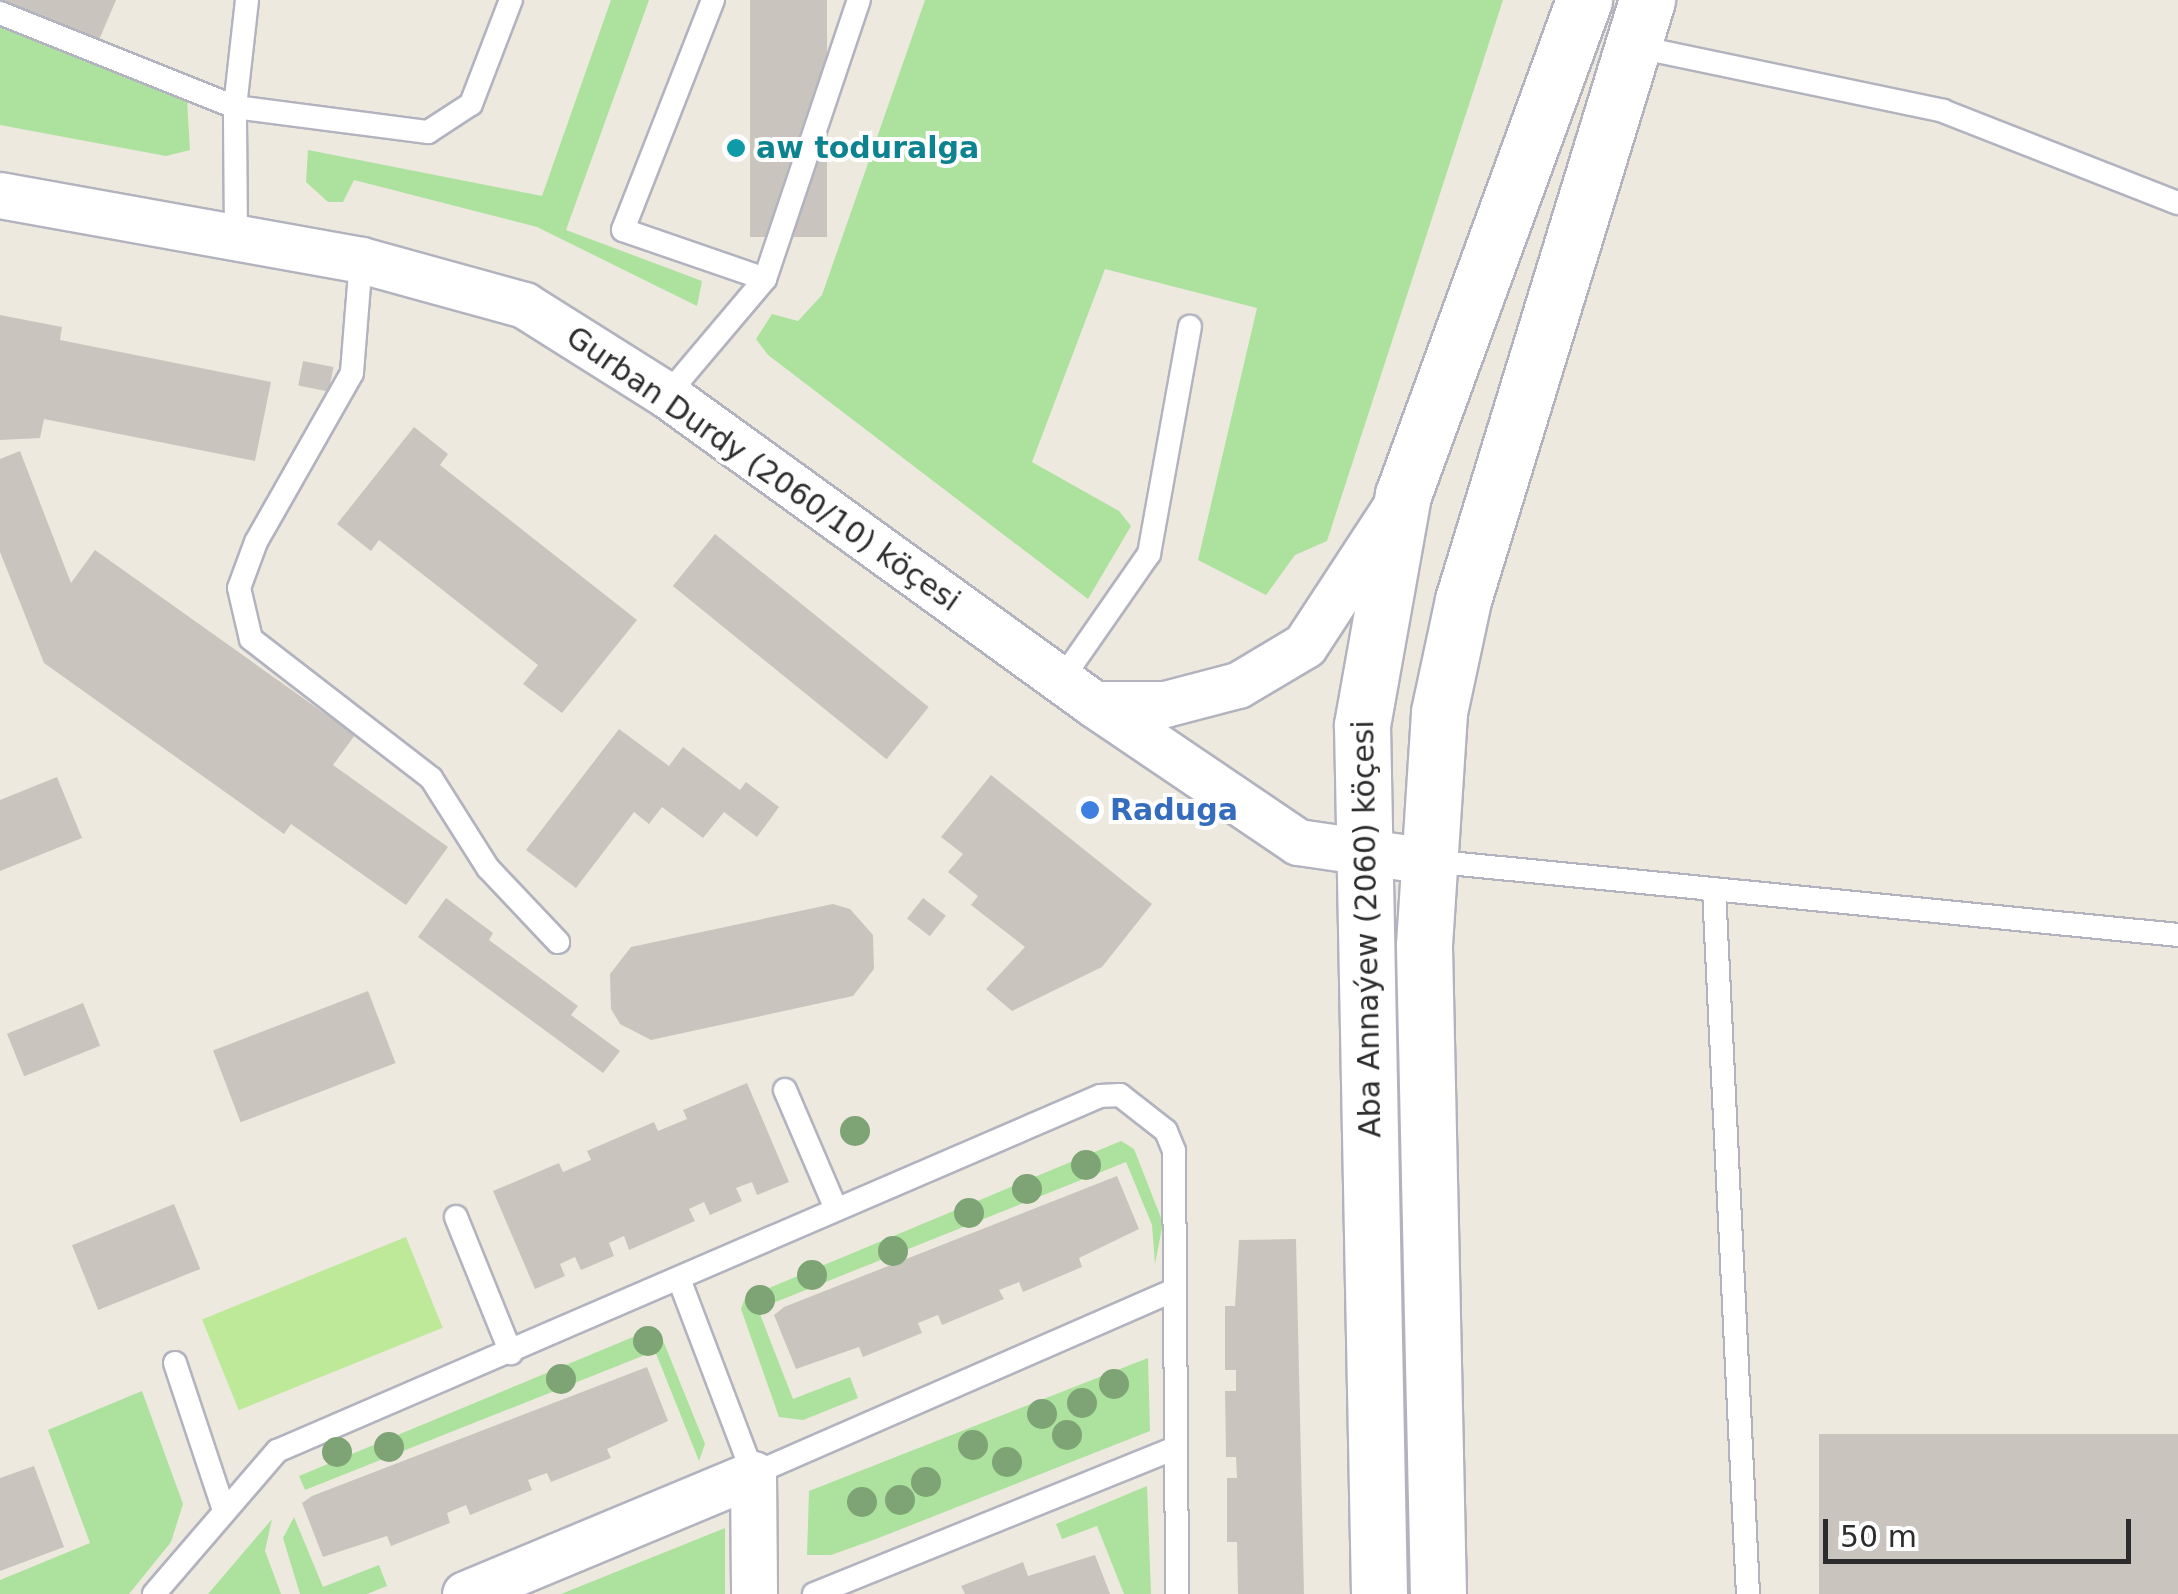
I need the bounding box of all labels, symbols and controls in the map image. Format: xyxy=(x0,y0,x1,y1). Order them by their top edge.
place label: aw toduralga xyxy=(756,130,979,166)
marker: aw toduralga xyxy=(725,137,747,159)
street label: Gurban Durdy (2060/10) köçesi xyxy=(559,319,967,619)
street label: Aba Annaýew (2060) köçesi xyxy=(1345,720,1389,1138)
place label: Raduga xyxy=(1110,792,1238,828)
marker: Raduga xyxy=(1079,799,1101,821)
scale bar xyxy=(1828,1499,2136,1561)
text: 50 m xyxy=(1840,1519,1917,1554)

